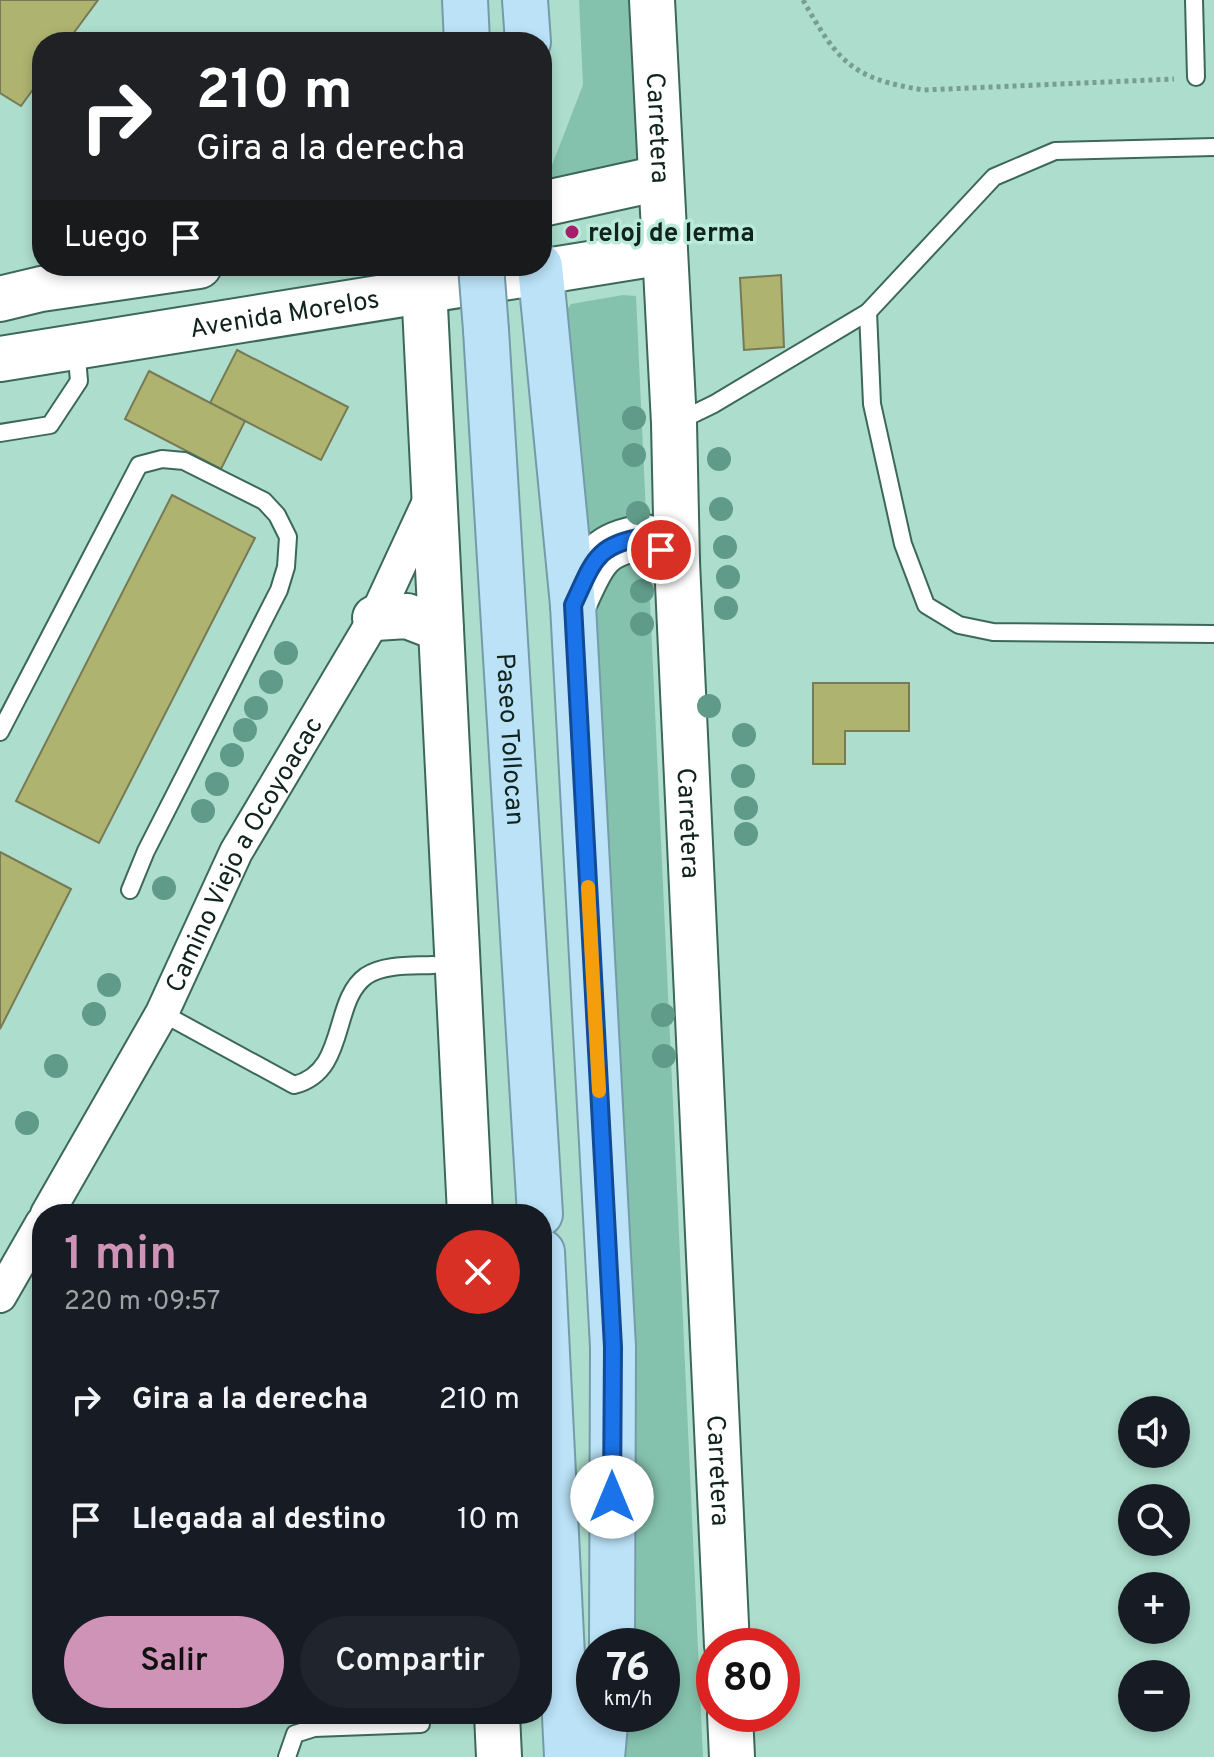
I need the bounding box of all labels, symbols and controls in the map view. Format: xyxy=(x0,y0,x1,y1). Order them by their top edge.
text: 210 m xyxy=(196,58,353,128)
icon: right xyxy=(64,64,168,168)
street label: Carretera xyxy=(637,72,676,184)
text: Gira a la derecha xyxy=(196,127,465,173)
icon: arrive xyxy=(164,216,208,260)
place label: reloj de lerma xyxy=(588,218,755,251)
text: Luego xyxy=(64,220,148,257)
marker: reloj de lerma xyxy=(563,223,581,241)
street label: Avenida Morelos xyxy=(188,284,382,347)
pin xyxy=(627,516,695,584)
icon: arrive xyxy=(639,528,683,572)
street label: Paseo Tollocan xyxy=(487,652,530,827)
street label: Camino Viejo a Ocoyoacac xyxy=(160,712,331,999)
street label: Carretera xyxy=(668,767,706,880)
text: 1 min xyxy=(64,1226,177,1286)
button: close xyxy=(436,1230,520,1314)
text: 220 m · 09:57 xyxy=(64,1286,220,1319)
icon: right xyxy=(64,1378,108,1422)
text: Gira a la derecha xyxy=(132,1382,368,1419)
text: 210 m xyxy=(439,1382,520,1419)
map controls xyxy=(1118,1396,1190,1732)
button: sound xyxy=(1118,1396,1190,1468)
street label: Carretera xyxy=(697,1414,735,1527)
position arrow xyxy=(570,1455,654,1539)
button: search xyxy=(1118,1484,1190,1556)
icon: arrive xyxy=(64,1498,108,1542)
text: Llegada al destino xyxy=(132,1502,386,1539)
text: 10 m xyxy=(457,1502,520,1539)
button: + xyxy=(1118,1572,1190,1644)
button: Salir xyxy=(64,1616,284,1708)
button: Compartir xyxy=(300,1616,520,1708)
speed limit sign: 80 xyxy=(696,1628,800,1732)
text: 76 xyxy=(606,1645,650,1695)
button: − xyxy=(1118,1660,1190,1732)
text: km/h xyxy=(604,1687,652,1713)

